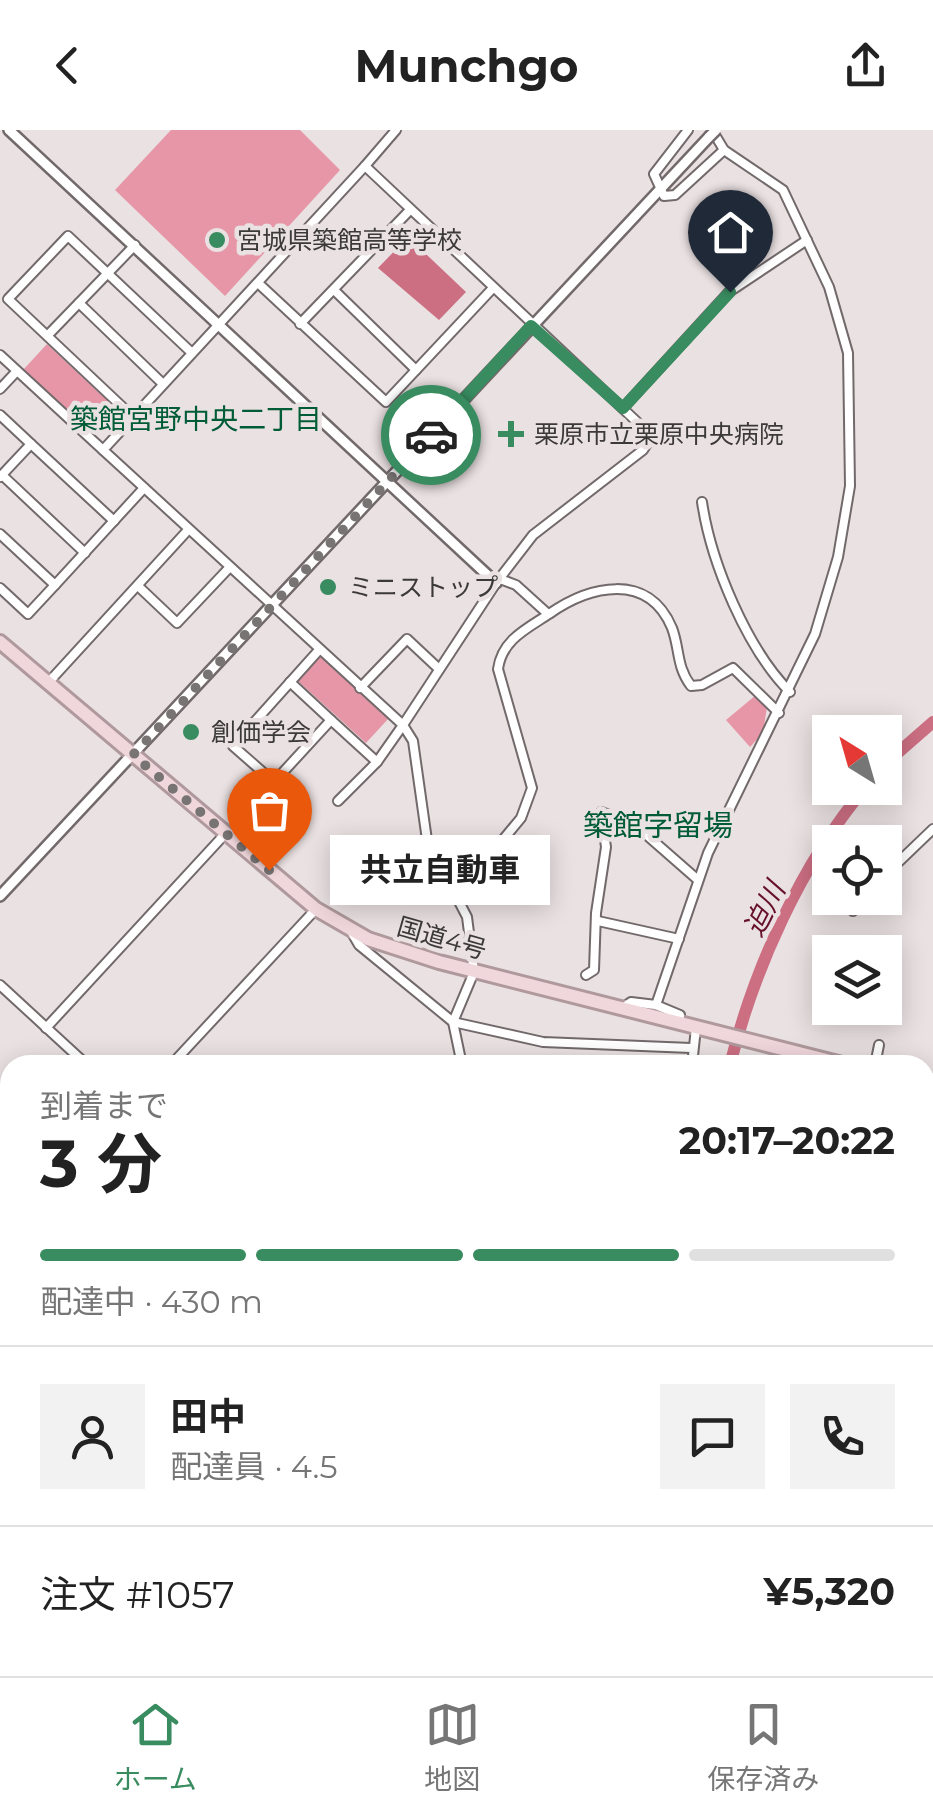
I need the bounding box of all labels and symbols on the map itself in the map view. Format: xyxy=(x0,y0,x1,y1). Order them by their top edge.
pin xyxy=(688,190,773,293)
place label: 宮城県築館高等学校 xyxy=(237,225,462,255)
marker: 宮城県築館高等学校 xyxy=(206,229,228,251)
courier xyxy=(381,385,481,485)
district label: 築館宮野中央二丁目 xyxy=(70,402,322,436)
place label: 栗原市立栗原中央病院 xyxy=(534,419,784,449)
marker: 栗原市立栗原中央病院 xyxy=(498,421,524,447)
place label: ミニストップ xyxy=(348,572,498,602)
marker: ミニストップ xyxy=(317,576,339,598)
north arrow xyxy=(812,715,902,805)
place label: 創価学会 xyxy=(211,717,311,747)
marker: 創価学会 xyxy=(180,721,202,743)
pin xyxy=(227,768,312,871)
district label: 築館字留場 xyxy=(583,807,733,844)
callout: 共立自動車 xyxy=(329,835,549,905)
water label: 迫川 xyxy=(736,874,793,942)
street label: 国道4号 xyxy=(394,911,490,965)

